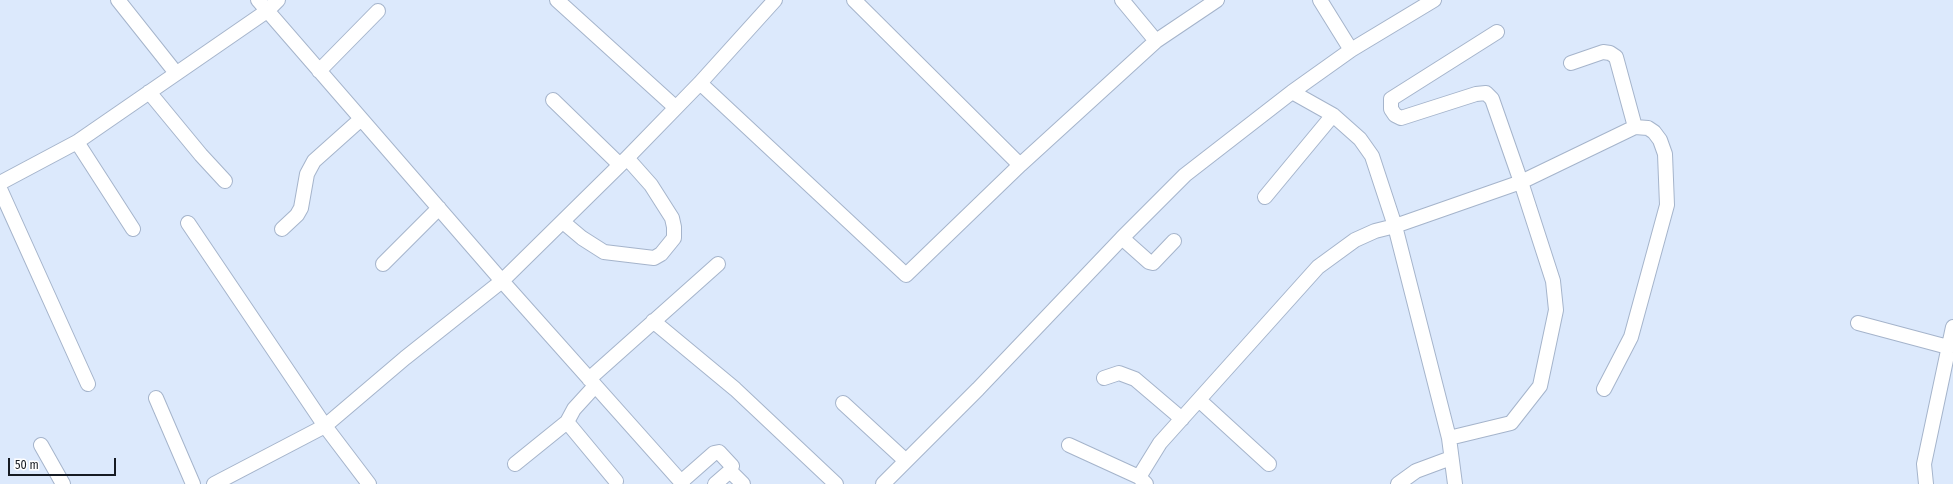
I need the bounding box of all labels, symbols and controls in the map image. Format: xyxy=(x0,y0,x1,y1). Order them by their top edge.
scale bar xyxy=(10,450,118,476)
text: 50 m xyxy=(15,458,39,472)

